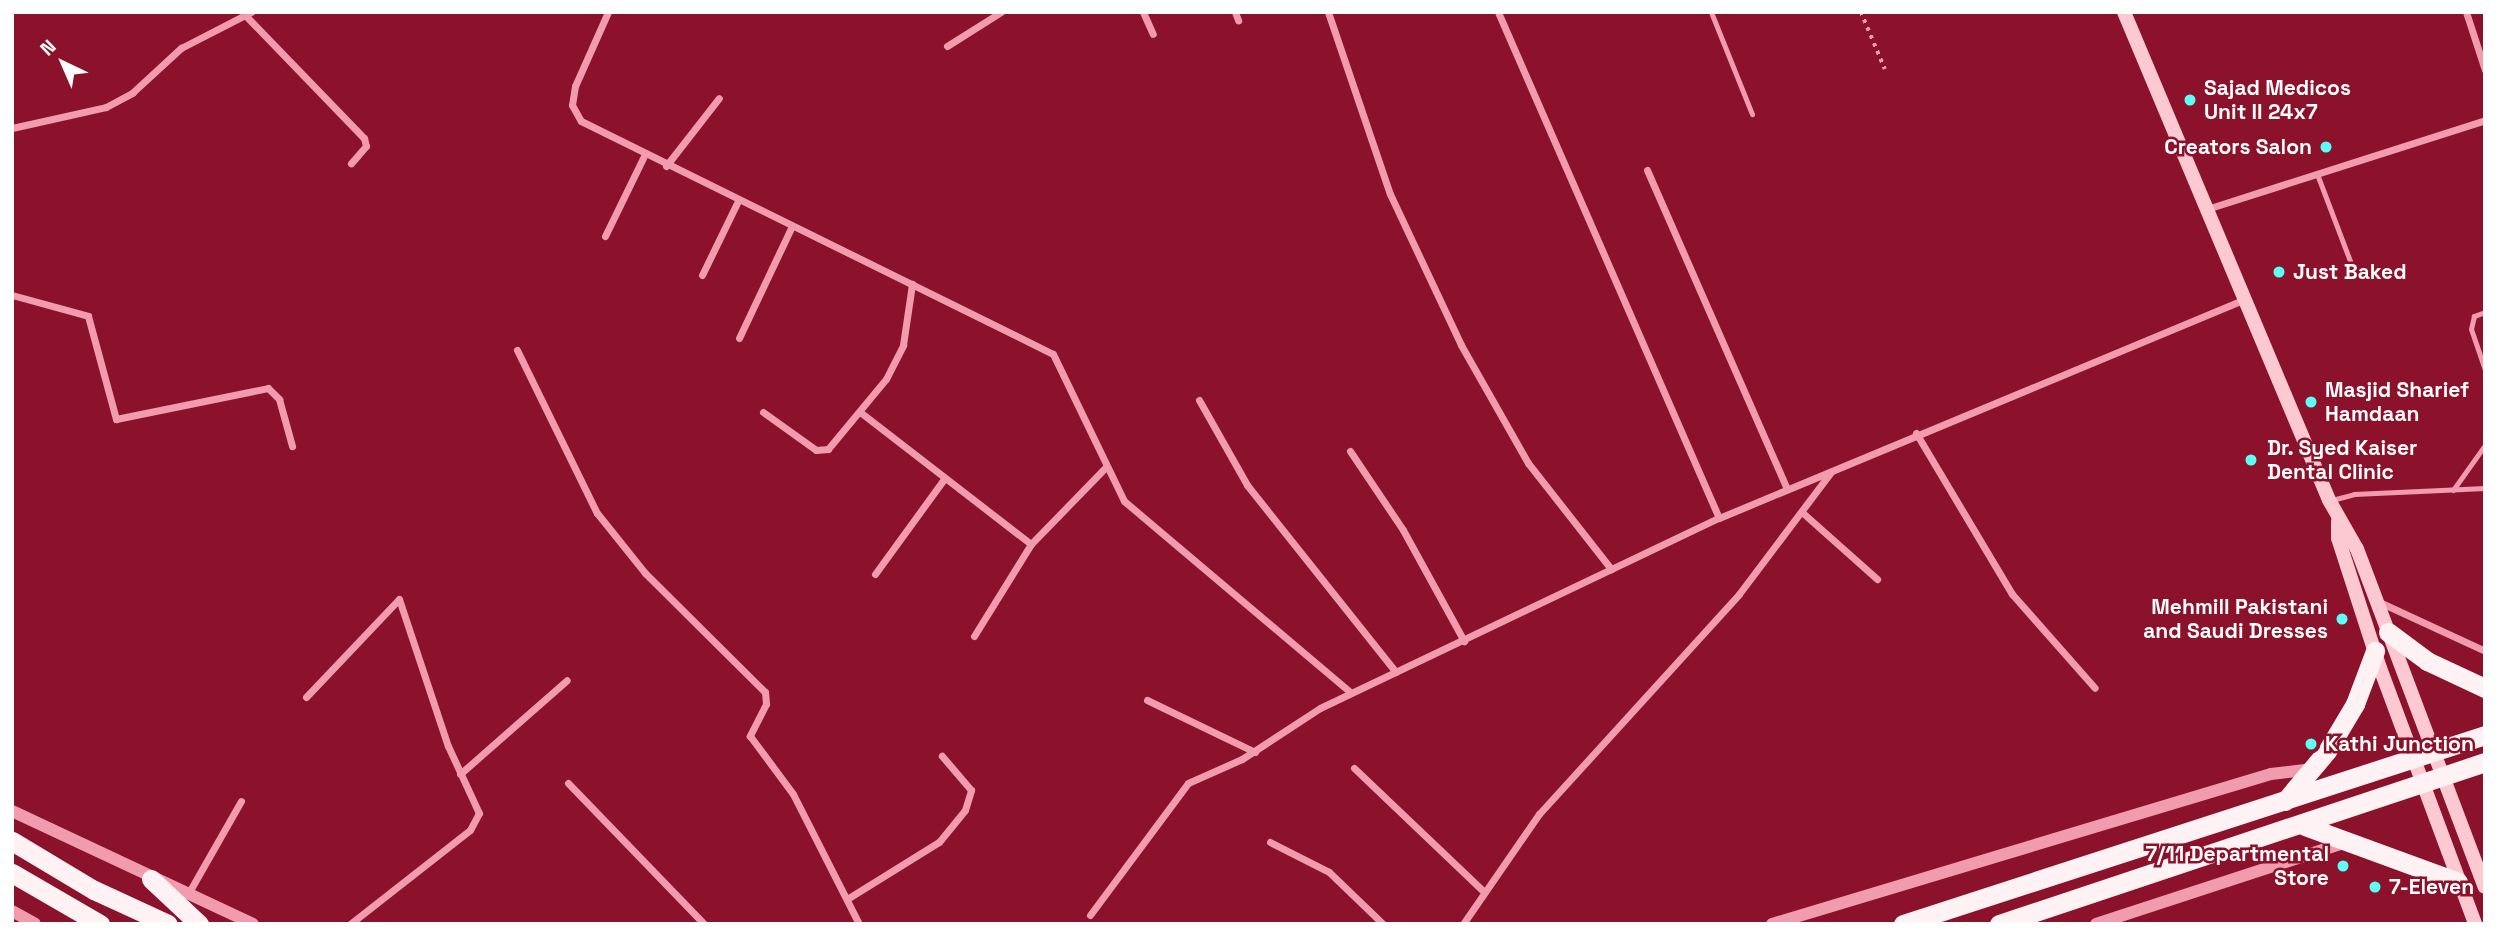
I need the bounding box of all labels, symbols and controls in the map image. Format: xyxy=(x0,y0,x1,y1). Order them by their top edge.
north arrow xyxy=(28,28,98,98)
text: N xyxy=(35,34,61,61)
place label: Sajad Medicos Unit II 24x7 xyxy=(2204,75,2351,125)
marker: Sajad Medicos Unit II 24x7 xyxy=(2182,92,2198,108)
place label: Creators Salon xyxy=(2164,134,2312,160)
marker: Creators Salon xyxy=(2318,139,2334,155)
place label: Just Baked xyxy=(2293,259,2407,285)
marker: Just Baked xyxy=(2271,264,2287,280)
place label: Masjid Sharief Hamdaan xyxy=(2325,377,2469,427)
marker: Masjid Sharief Hamdaan xyxy=(2303,394,2319,410)
place label: Dr. Syed Kaiser Dental Clinic xyxy=(2267,435,2418,485)
marker: Dr. Syed Kaiser Dental Clinic xyxy=(2241,450,2261,470)
place label: Mehmill Pakistani and Saudi Dresses xyxy=(2143,594,2328,644)
marker: Mehmill Pakistani and Saudi Dresses xyxy=(2334,611,2350,627)
place label: Kathi Junction xyxy=(2325,731,2474,757)
marker: Kathi Junction xyxy=(2303,736,2319,752)
place label: 7/11 Departmental Store xyxy=(2145,841,2329,891)
marker: 7/11 Departmental Store xyxy=(2335,858,2351,874)
place label: 7-Eleven xyxy=(2389,874,2474,900)
marker: 7-Eleven xyxy=(2367,879,2383,895)

